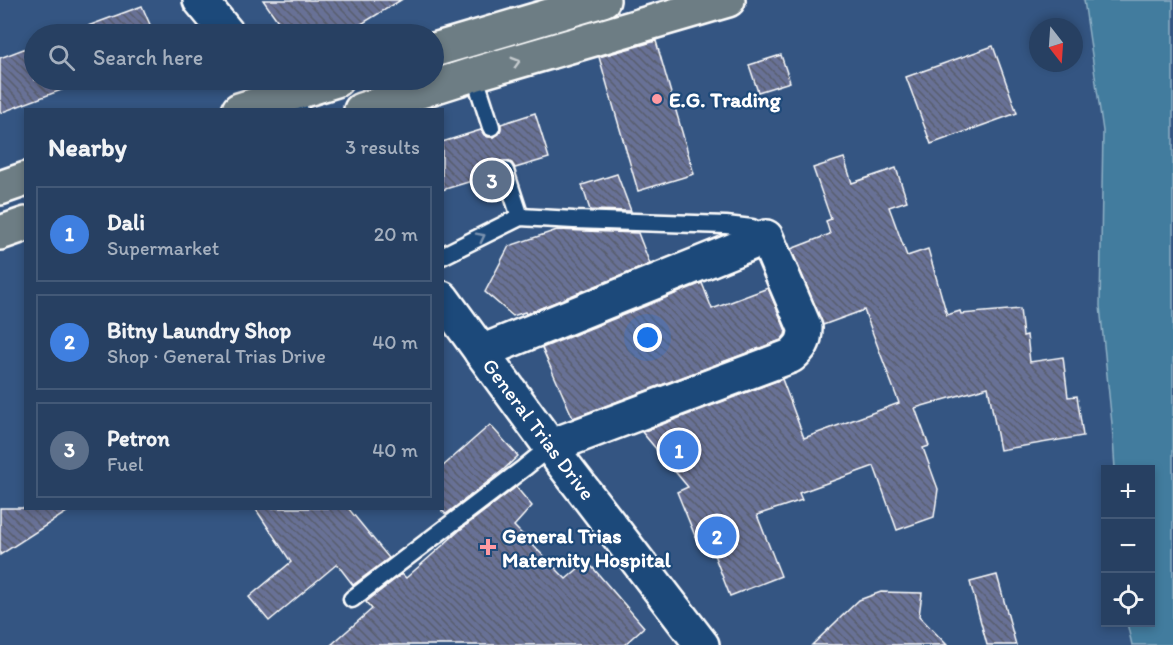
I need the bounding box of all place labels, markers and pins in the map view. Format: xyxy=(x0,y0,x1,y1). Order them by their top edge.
place label: E.G. Trading xyxy=(669,87,782,113)
marker: E.G. Trading xyxy=(650,92,664,106)
pin: 3 xyxy=(472,158,512,202)
pin: 1 xyxy=(660,428,698,472)
pin: 2 xyxy=(698,514,736,558)
place label: General Trias Maternity Hospital xyxy=(502,523,672,573)
marker: General Trias Maternity Hospital xyxy=(479,538,497,556)

